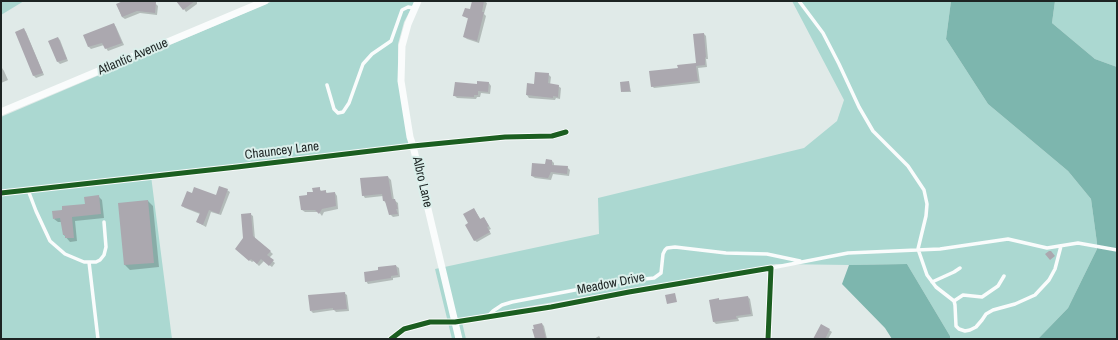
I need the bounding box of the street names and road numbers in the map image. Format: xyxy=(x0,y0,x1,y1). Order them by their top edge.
street label: Atlantic Avenue xyxy=(96,35,170,79)
street label: Chauncey Lane xyxy=(244,139,320,163)
street label: Albro Lane xyxy=(409,155,435,209)
street label: Meadow Drive xyxy=(576,270,646,298)

